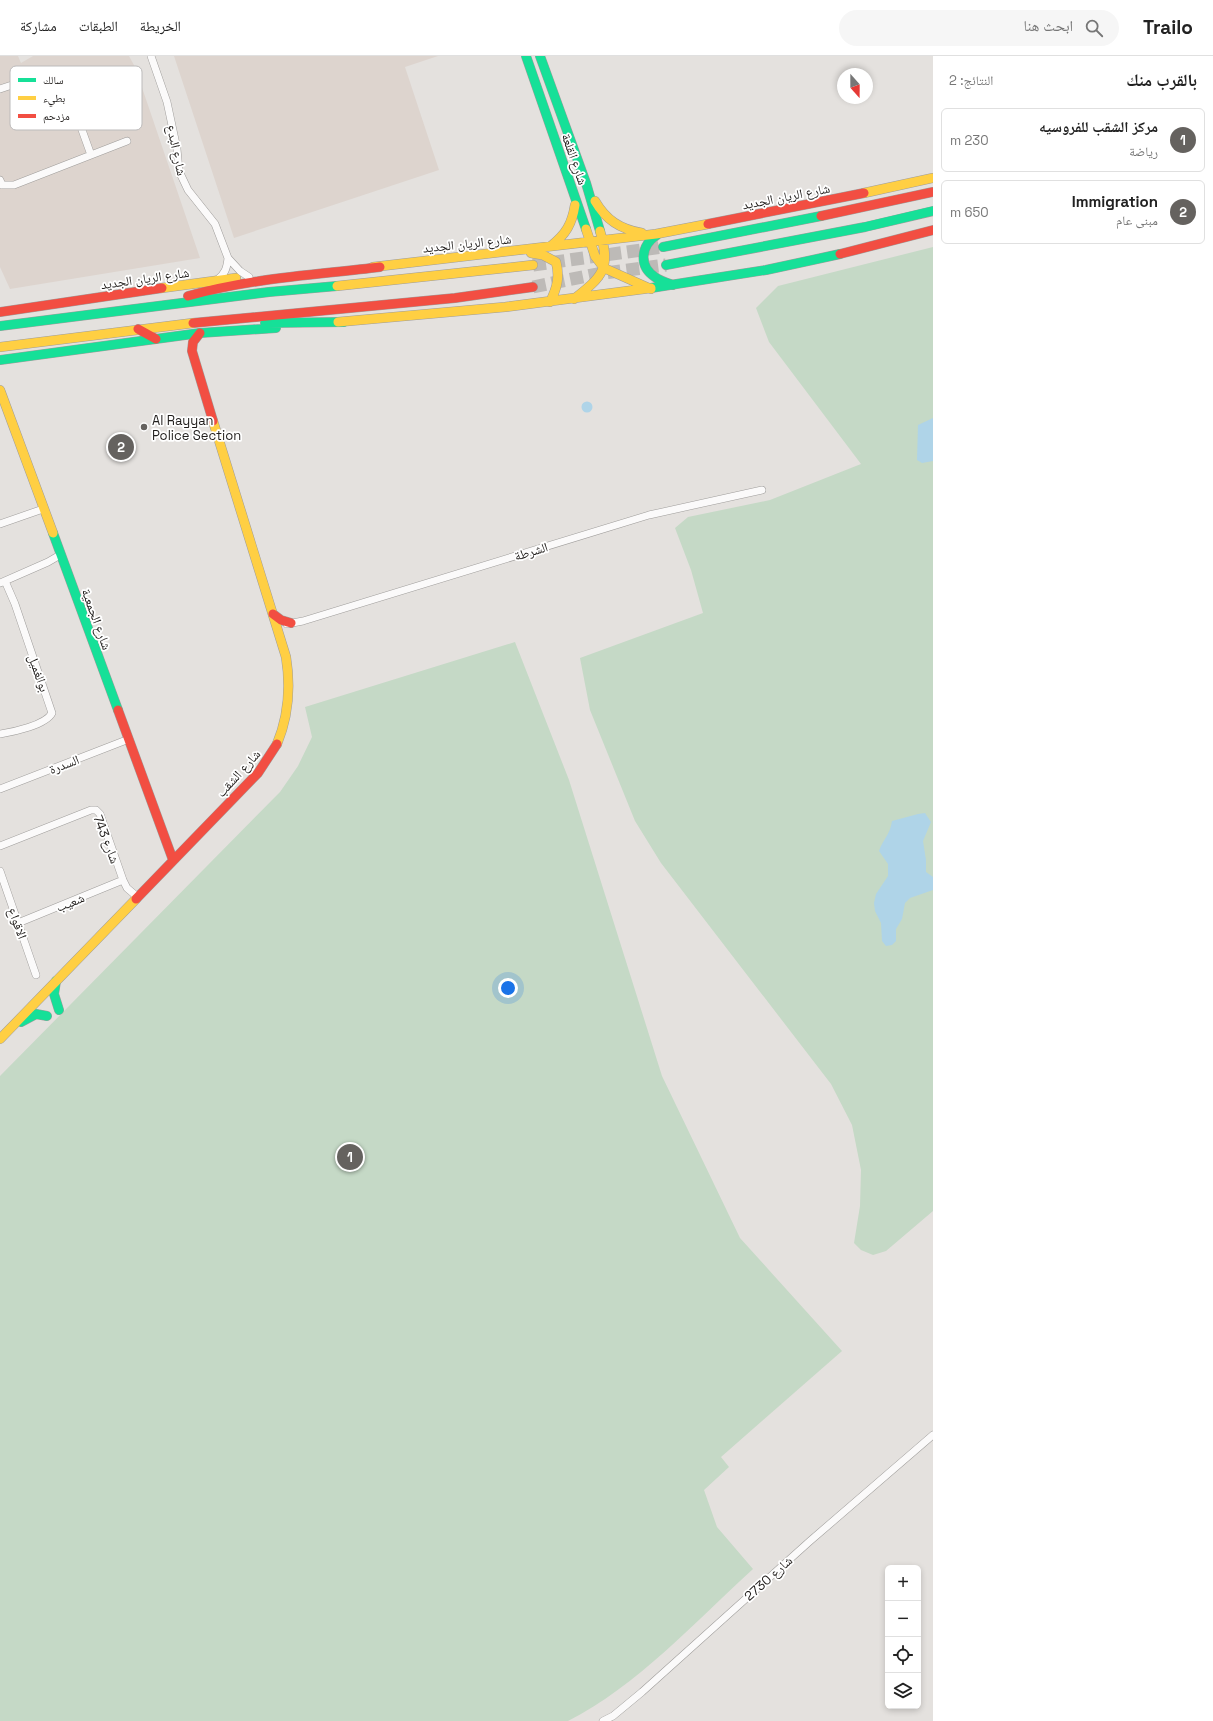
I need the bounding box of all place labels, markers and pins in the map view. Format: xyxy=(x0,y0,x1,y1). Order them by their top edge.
place label: Al Rayyan Police Section xyxy=(152,412,241,444)
marker: Al Rayyan Police Section xyxy=(139,422,149,432)
pin: 2 xyxy=(108,432,134,462)
pin: 1 xyxy=(337,1142,363,1172)

